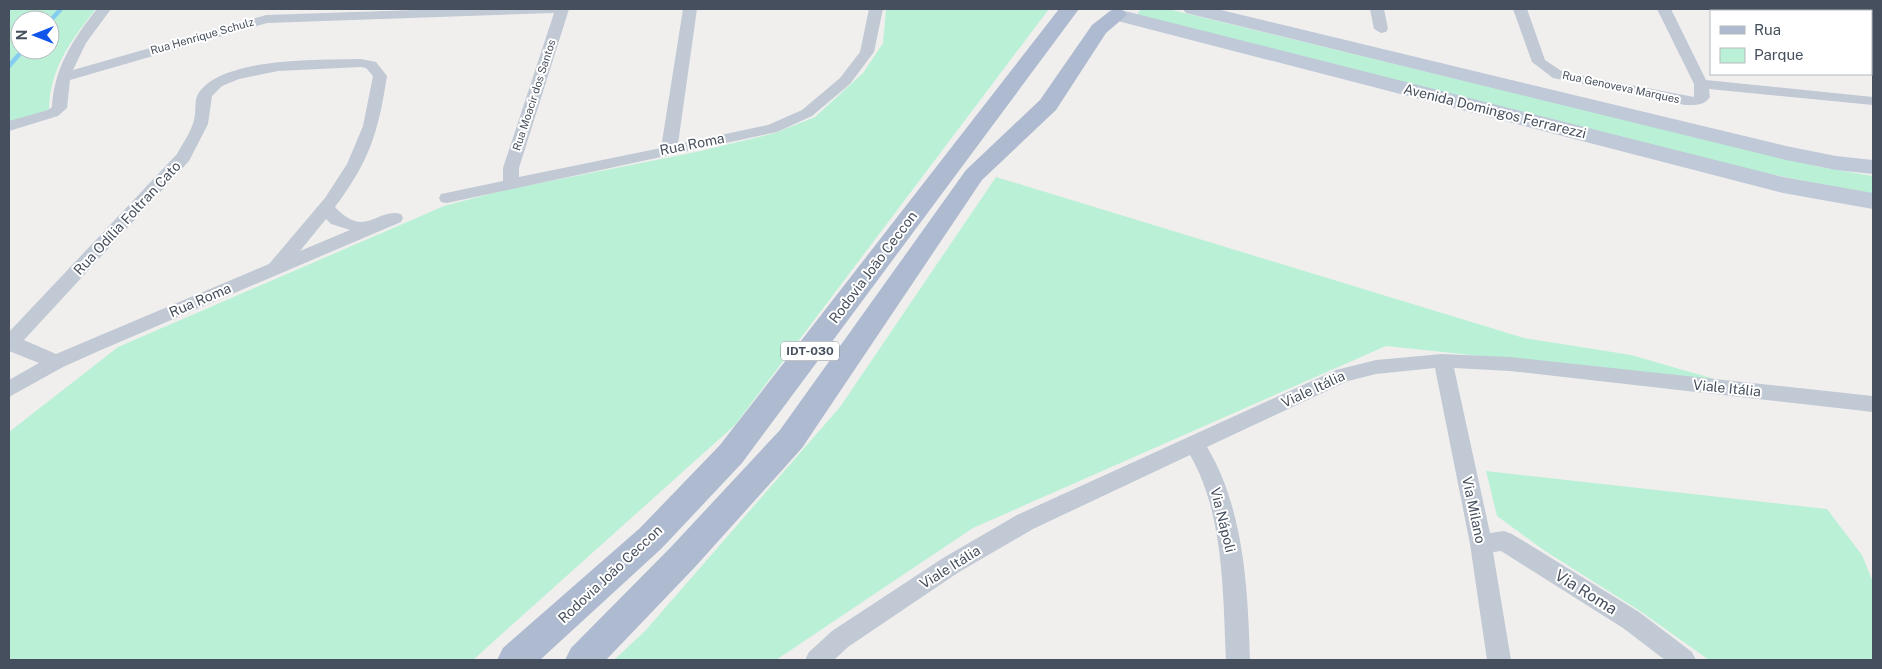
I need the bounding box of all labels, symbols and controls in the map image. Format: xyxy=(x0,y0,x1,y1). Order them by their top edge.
north arrow xyxy=(10,10,60,60)
legend xyxy=(1710,10,1872,75)
street label: Rua Henrique Schulz xyxy=(149,15,255,57)
text: Rua xyxy=(1754,21,1781,38)
text: N xyxy=(14,30,30,40)
street label: Rua Moacir dos Santos xyxy=(510,37,558,152)
text: Parque xyxy=(1754,46,1804,63)
street label: Rua Genoveva Marques xyxy=(1561,69,1681,105)
street label: Avenida Domingos Ferrarezzi xyxy=(1402,81,1588,141)
street label: Rua Roma xyxy=(658,130,726,158)
street label: Rua Odília Foltran Cato xyxy=(70,158,184,278)
street label: Rodovia João Ceccon xyxy=(826,208,920,326)
street label: Rua Roma xyxy=(167,280,233,320)
road number: IDT-030 xyxy=(781,342,839,361)
street label: Viale Itália xyxy=(1279,367,1347,411)
street label: Viale Itália xyxy=(1692,376,1762,400)
street label: Via Milano xyxy=(1459,475,1489,545)
street label: Via Nápoli xyxy=(1207,486,1239,554)
street label: Rodovia João Ceccon xyxy=(555,522,665,626)
street label: Viale Itália xyxy=(917,542,983,592)
street label: Via Roma xyxy=(1551,565,1621,619)

